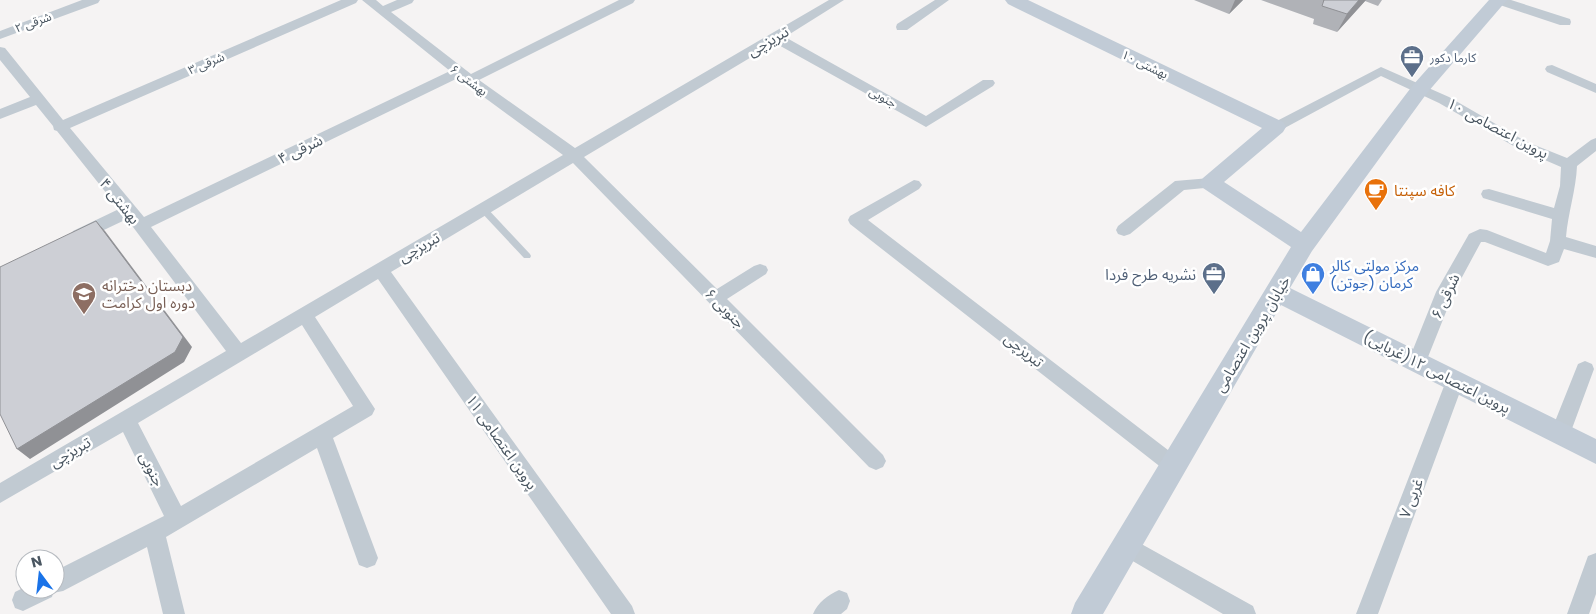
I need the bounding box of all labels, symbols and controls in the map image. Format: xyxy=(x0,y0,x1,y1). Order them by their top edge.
street label: شرقی ۲ xyxy=(12,8,54,36)
street label: تبریزچی xyxy=(743,21,793,61)
office icon: کارما دکور xyxy=(1399,44,1425,78)
street label: بهشتی ۱۰ xyxy=(1119,45,1171,83)
street label: شرقی ۳ xyxy=(185,48,227,78)
place label: کارما دکور xyxy=(1429,49,1477,66)
street label: بهشتی ۶ xyxy=(447,60,491,100)
street label: جنوبی xyxy=(866,83,900,111)
street label: پروین اعتصامی ۱۰ xyxy=(1444,92,1552,164)
street label: شرقی ۴ xyxy=(274,129,326,169)
street label: بهشتی ۴ xyxy=(95,174,145,228)
cafe icon: کافه سپنتا xyxy=(1363,177,1389,211)
place label: کافه سپنتا xyxy=(1394,180,1456,201)
street label: تبریزچی xyxy=(394,227,444,267)
place label: مرکز مولتی کالر کرمان (جوتن) xyxy=(1329,255,1419,293)
office icon: نشریه طرح فردا xyxy=(1201,261,1227,295)
shop icon: مرکز مولتی کالر کرمان (جوتن) xyxy=(1300,261,1326,295)
place label: نشریه طرح فردا xyxy=(1105,264,1196,287)
street label: شرقی ۶ xyxy=(1425,270,1465,322)
street label: خیابان پروین اعتصامی xyxy=(1209,272,1295,396)
place label: دبستان دخترانه دوره اول کرامت xyxy=(102,275,195,313)
school or university icon: دبستان دخترانه دوره اول کرامت xyxy=(71,281,97,315)
street label: جنوبی ۶ xyxy=(700,283,750,333)
street label: پروین اعتصامی ۱۲(غربایی) xyxy=(1360,326,1514,418)
street label: تبریزچی xyxy=(1000,328,1048,372)
street label: پروین اعتصامی ۱۱ xyxy=(461,390,543,494)
street label: تبریزچی xyxy=(45,431,95,473)
street label: جنوبی xyxy=(134,448,170,490)
street label: غربی ۷ xyxy=(1394,475,1428,521)
north arrow xyxy=(15,549,65,599)
text: N xyxy=(29,550,44,572)

